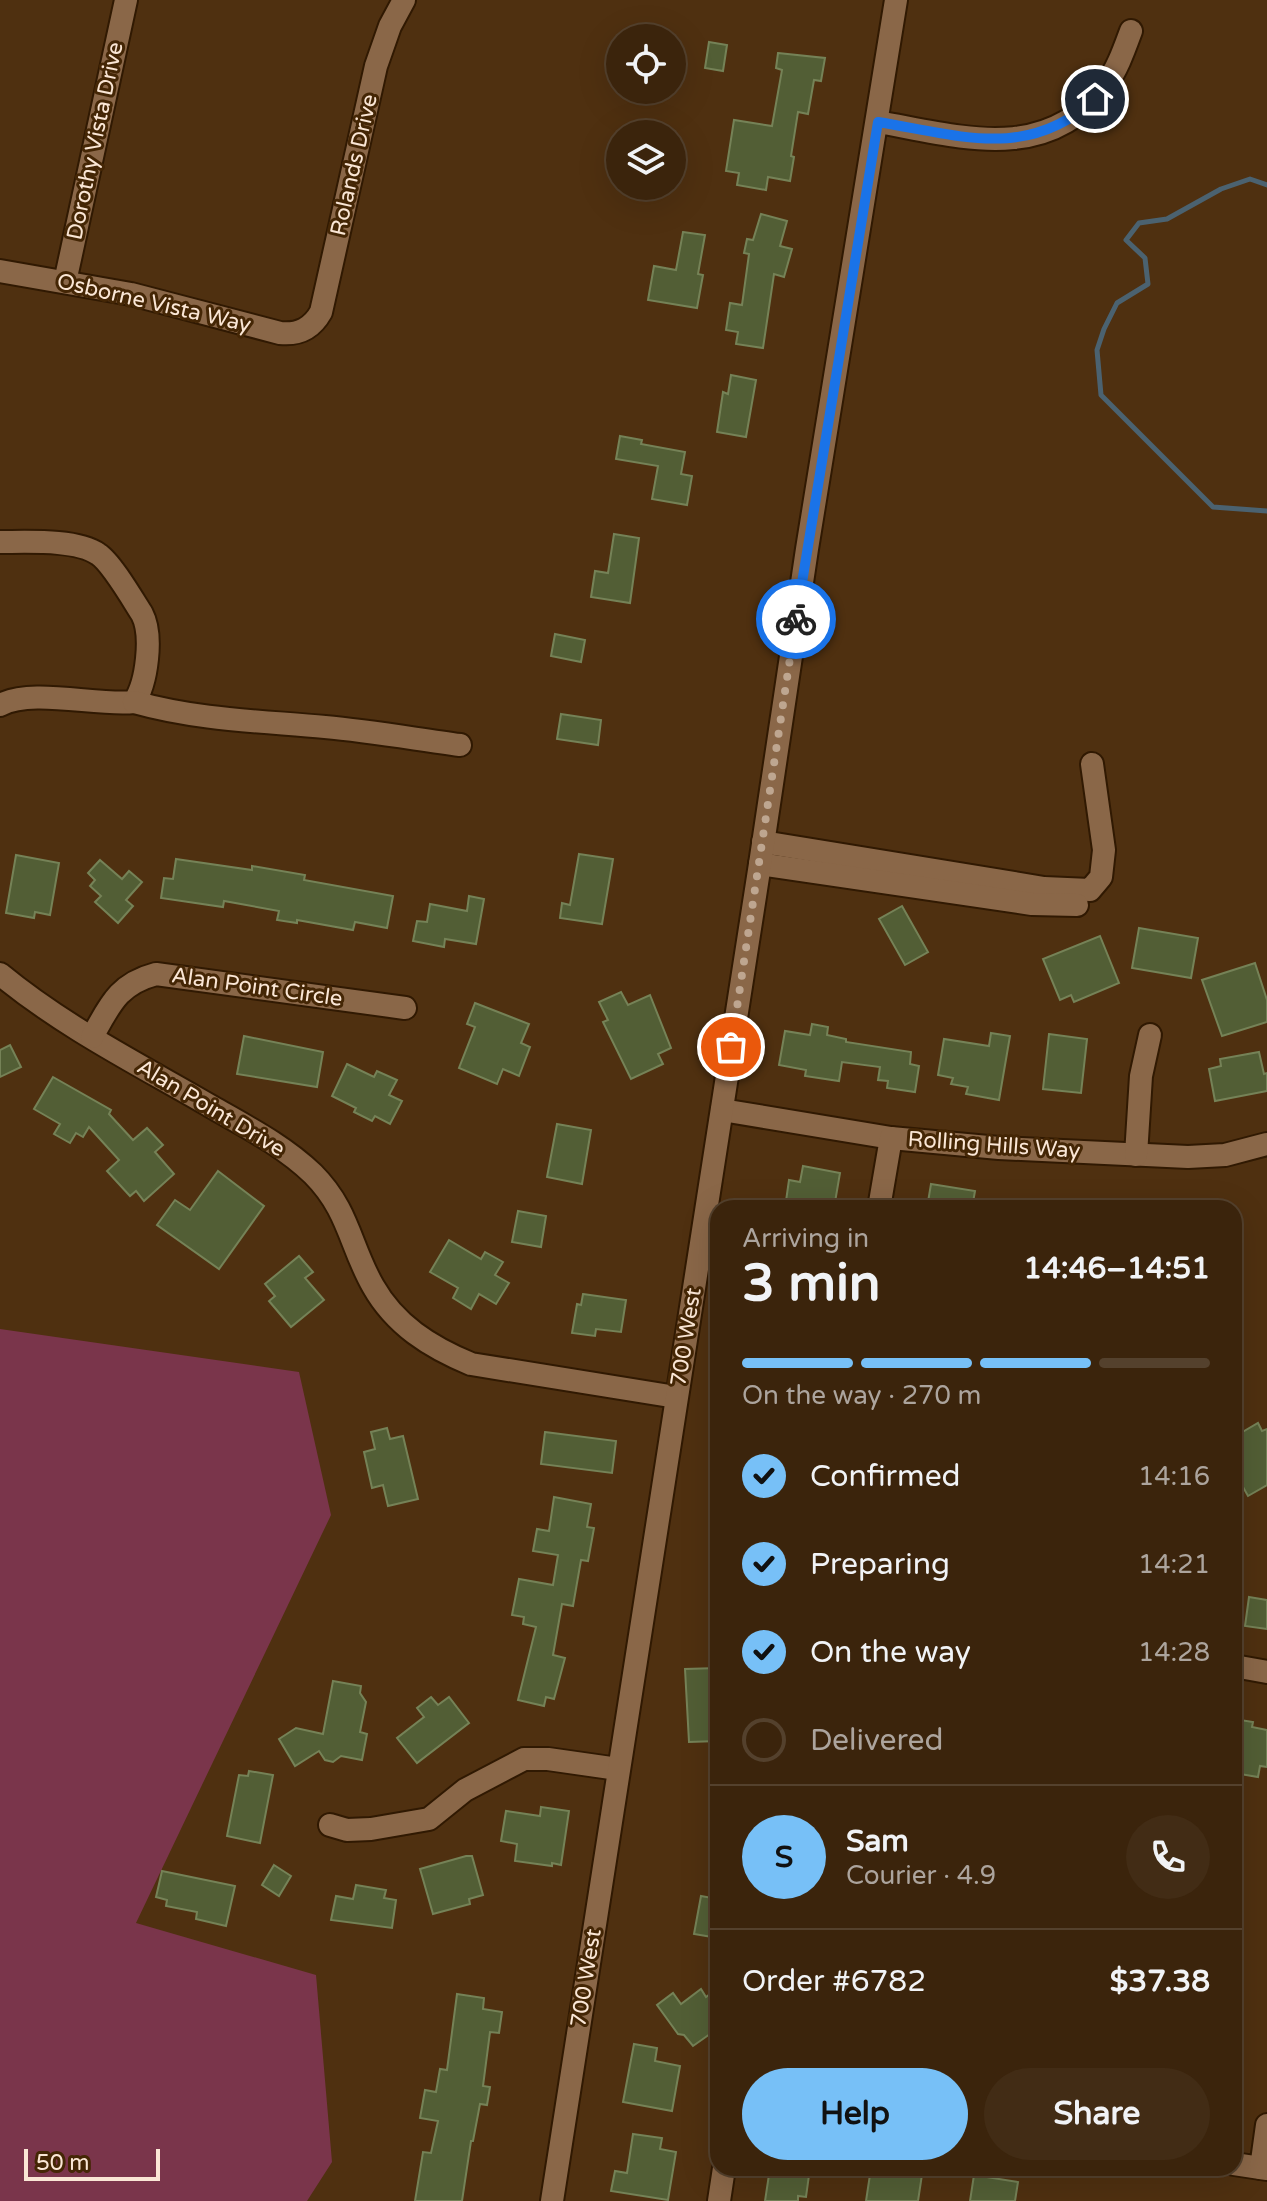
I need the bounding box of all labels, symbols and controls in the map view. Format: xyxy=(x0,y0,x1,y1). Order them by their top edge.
map controls xyxy=(606,24,686,200)
button: locate xyxy=(606,24,686,104)
street label: Dorothy Vista Drive xyxy=(61,40,129,242)
pin xyxy=(1061,65,1129,133)
icon: home xyxy=(1073,77,1117,121)
street label: Rolands Drive xyxy=(325,92,383,238)
button: layers xyxy=(606,120,686,200)
street label: Osborne Vista Way xyxy=(54,268,254,338)
courier xyxy=(756,579,836,659)
icon: bike xyxy=(774,597,818,641)
street label: Alan Point Circle xyxy=(170,962,344,1012)
pin xyxy=(697,1013,765,1081)
icon: bag xyxy=(709,1025,753,1069)
street label: Alan Point Drive xyxy=(132,1054,290,1162)
street label: Rolling Hills Way xyxy=(907,1126,1081,1164)
text: Arriving in xyxy=(742,1223,869,1254)
text: 14:46–14:51 xyxy=(1023,1250,1210,1287)
text: 3 min xyxy=(742,1252,881,1315)
street label: 700 West xyxy=(665,1286,707,1388)
text: On the way · 270 m xyxy=(742,1380,981,1411)
icon: check xyxy=(742,1454,786,1498)
text: Confirmed xyxy=(810,1458,961,1495)
text: 14:16 xyxy=(1138,1461,1210,1492)
icon: check xyxy=(742,1542,786,1586)
text: Preparing xyxy=(810,1546,950,1583)
text: 14:21 xyxy=(1138,1549,1210,1580)
icon: check xyxy=(742,1630,786,1674)
text: On the way xyxy=(810,1634,971,1671)
text: 14:28 xyxy=(1138,1637,1210,1668)
text: Delivered xyxy=(810,1722,944,1759)
button: phone xyxy=(1126,1815,1210,1899)
text: Sam xyxy=(846,1823,909,1860)
text: S xyxy=(775,1839,793,1876)
text: Courier · 4.9 xyxy=(846,1860,996,1891)
street label: 700 West xyxy=(565,1927,607,2029)
text: Order #6782 xyxy=(742,1963,926,2000)
text: $37.38 xyxy=(1110,1963,1210,2000)
button: Help xyxy=(742,2068,968,2160)
button: Share xyxy=(984,2068,1210,2160)
scale bar xyxy=(24,2145,160,2181)
text: 50 m xyxy=(36,2150,90,2176)

